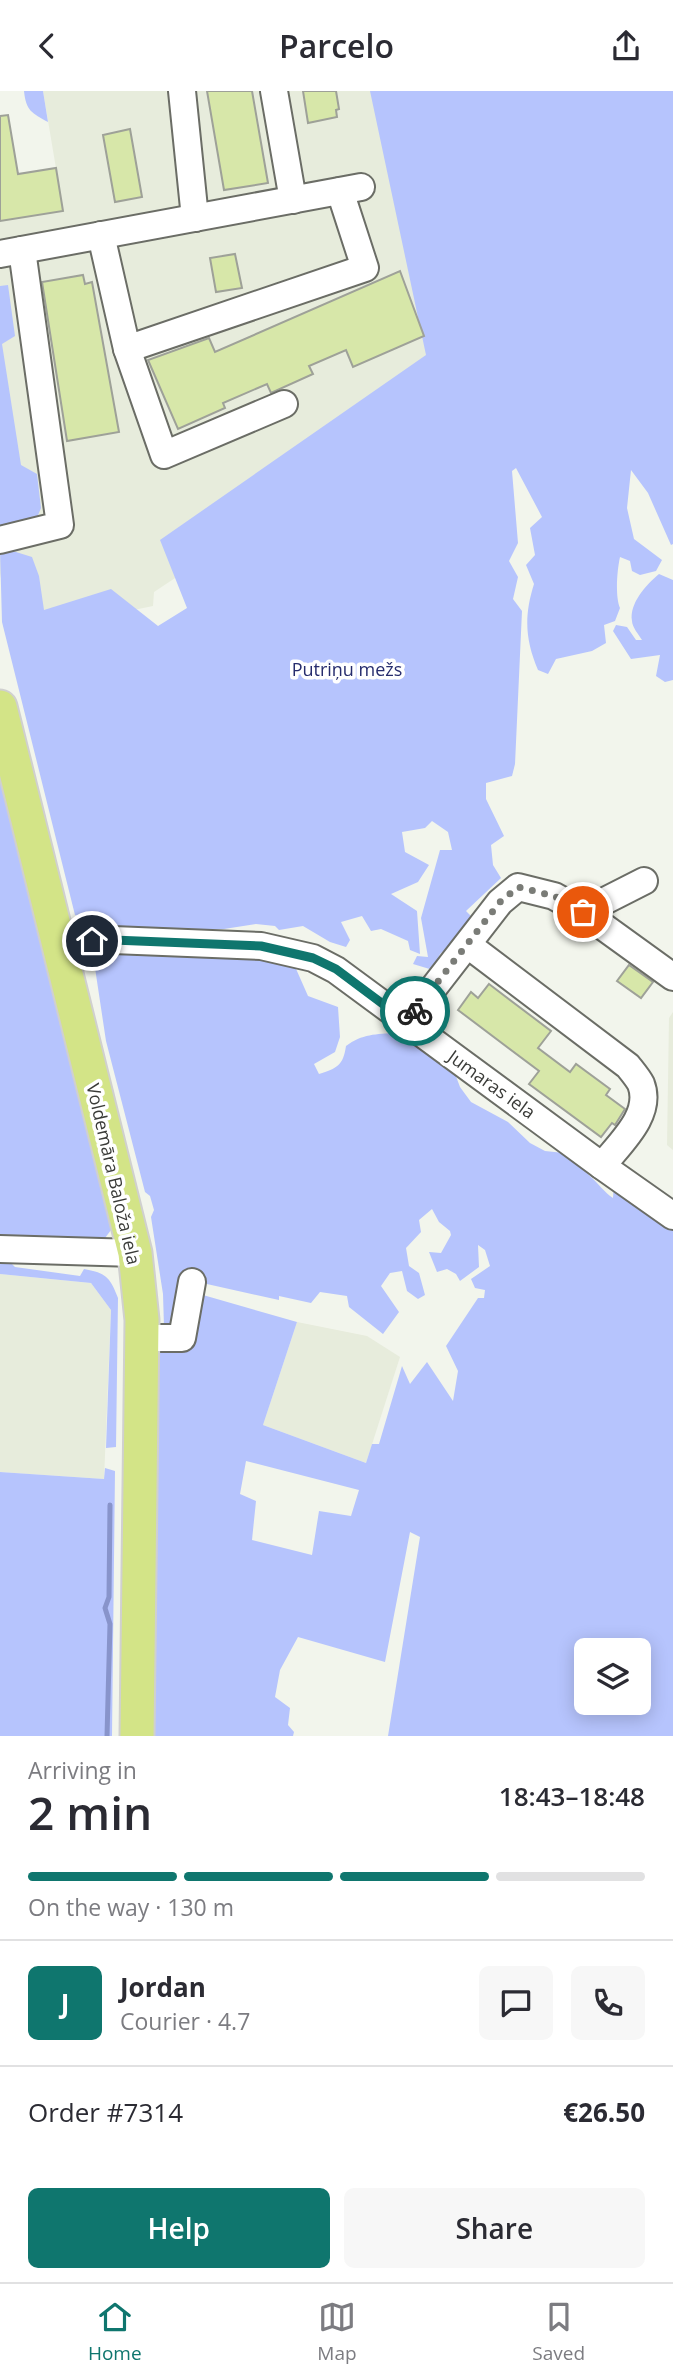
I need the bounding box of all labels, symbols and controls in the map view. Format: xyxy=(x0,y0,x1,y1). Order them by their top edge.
text: Parcelo xyxy=(279,24,394,67)
icon: back xyxy=(28,27,66,65)
icon: share xyxy=(607,27,645,65)
park label: Putriņu mežs xyxy=(292,657,402,681)
pin xyxy=(553,882,613,942)
icon: bag xyxy=(564,893,602,931)
pin xyxy=(62,911,122,971)
icon: home xyxy=(73,922,111,960)
courier xyxy=(380,976,450,1046)
icon: bike xyxy=(396,992,434,1030)
street label: Jumaras iela xyxy=(442,1043,540,1124)
street label: Voldemāra Baloža iela xyxy=(81,1081,147,1267)
map controls xyxy=(574,1638,651,1715)
button: layers xyxy=(574,1638,651,1715)
text: Arriving in xyxy=(28,1754,137,1786)
text: 18:43–18:48 xyxy=(499,1778,645,1814)
text: 2 min xyxy=(28,1781,152,1843)
text: On the way · 130 m xyxy=(28,1891,234,1923)
button: chat xyxy=(479,1966,553,2040)
button: phone xyxy=(571,1966,645,2040)
text: Jordan xyxy=(120,1969,206,2005)
text: J xyxy=(61,1985,69,2021)
text: Courier · 4.7 xyxy=(120,2005,250,2037)
text: Order #7314 xyxy=(28,2094,183,2130)
text: €26.50 xyxy=(563,2094,645,2130)
button: Help xyxy=(28,2188,330,2268)
button: Share xyxy=(344,2188,645,2268)
tab: Home xyxy=(88,2298,142,2366)
tab: Map xyxy=(317,2298,357,2366)
tab: Saved xyxy=(532,2298,585,2366)

